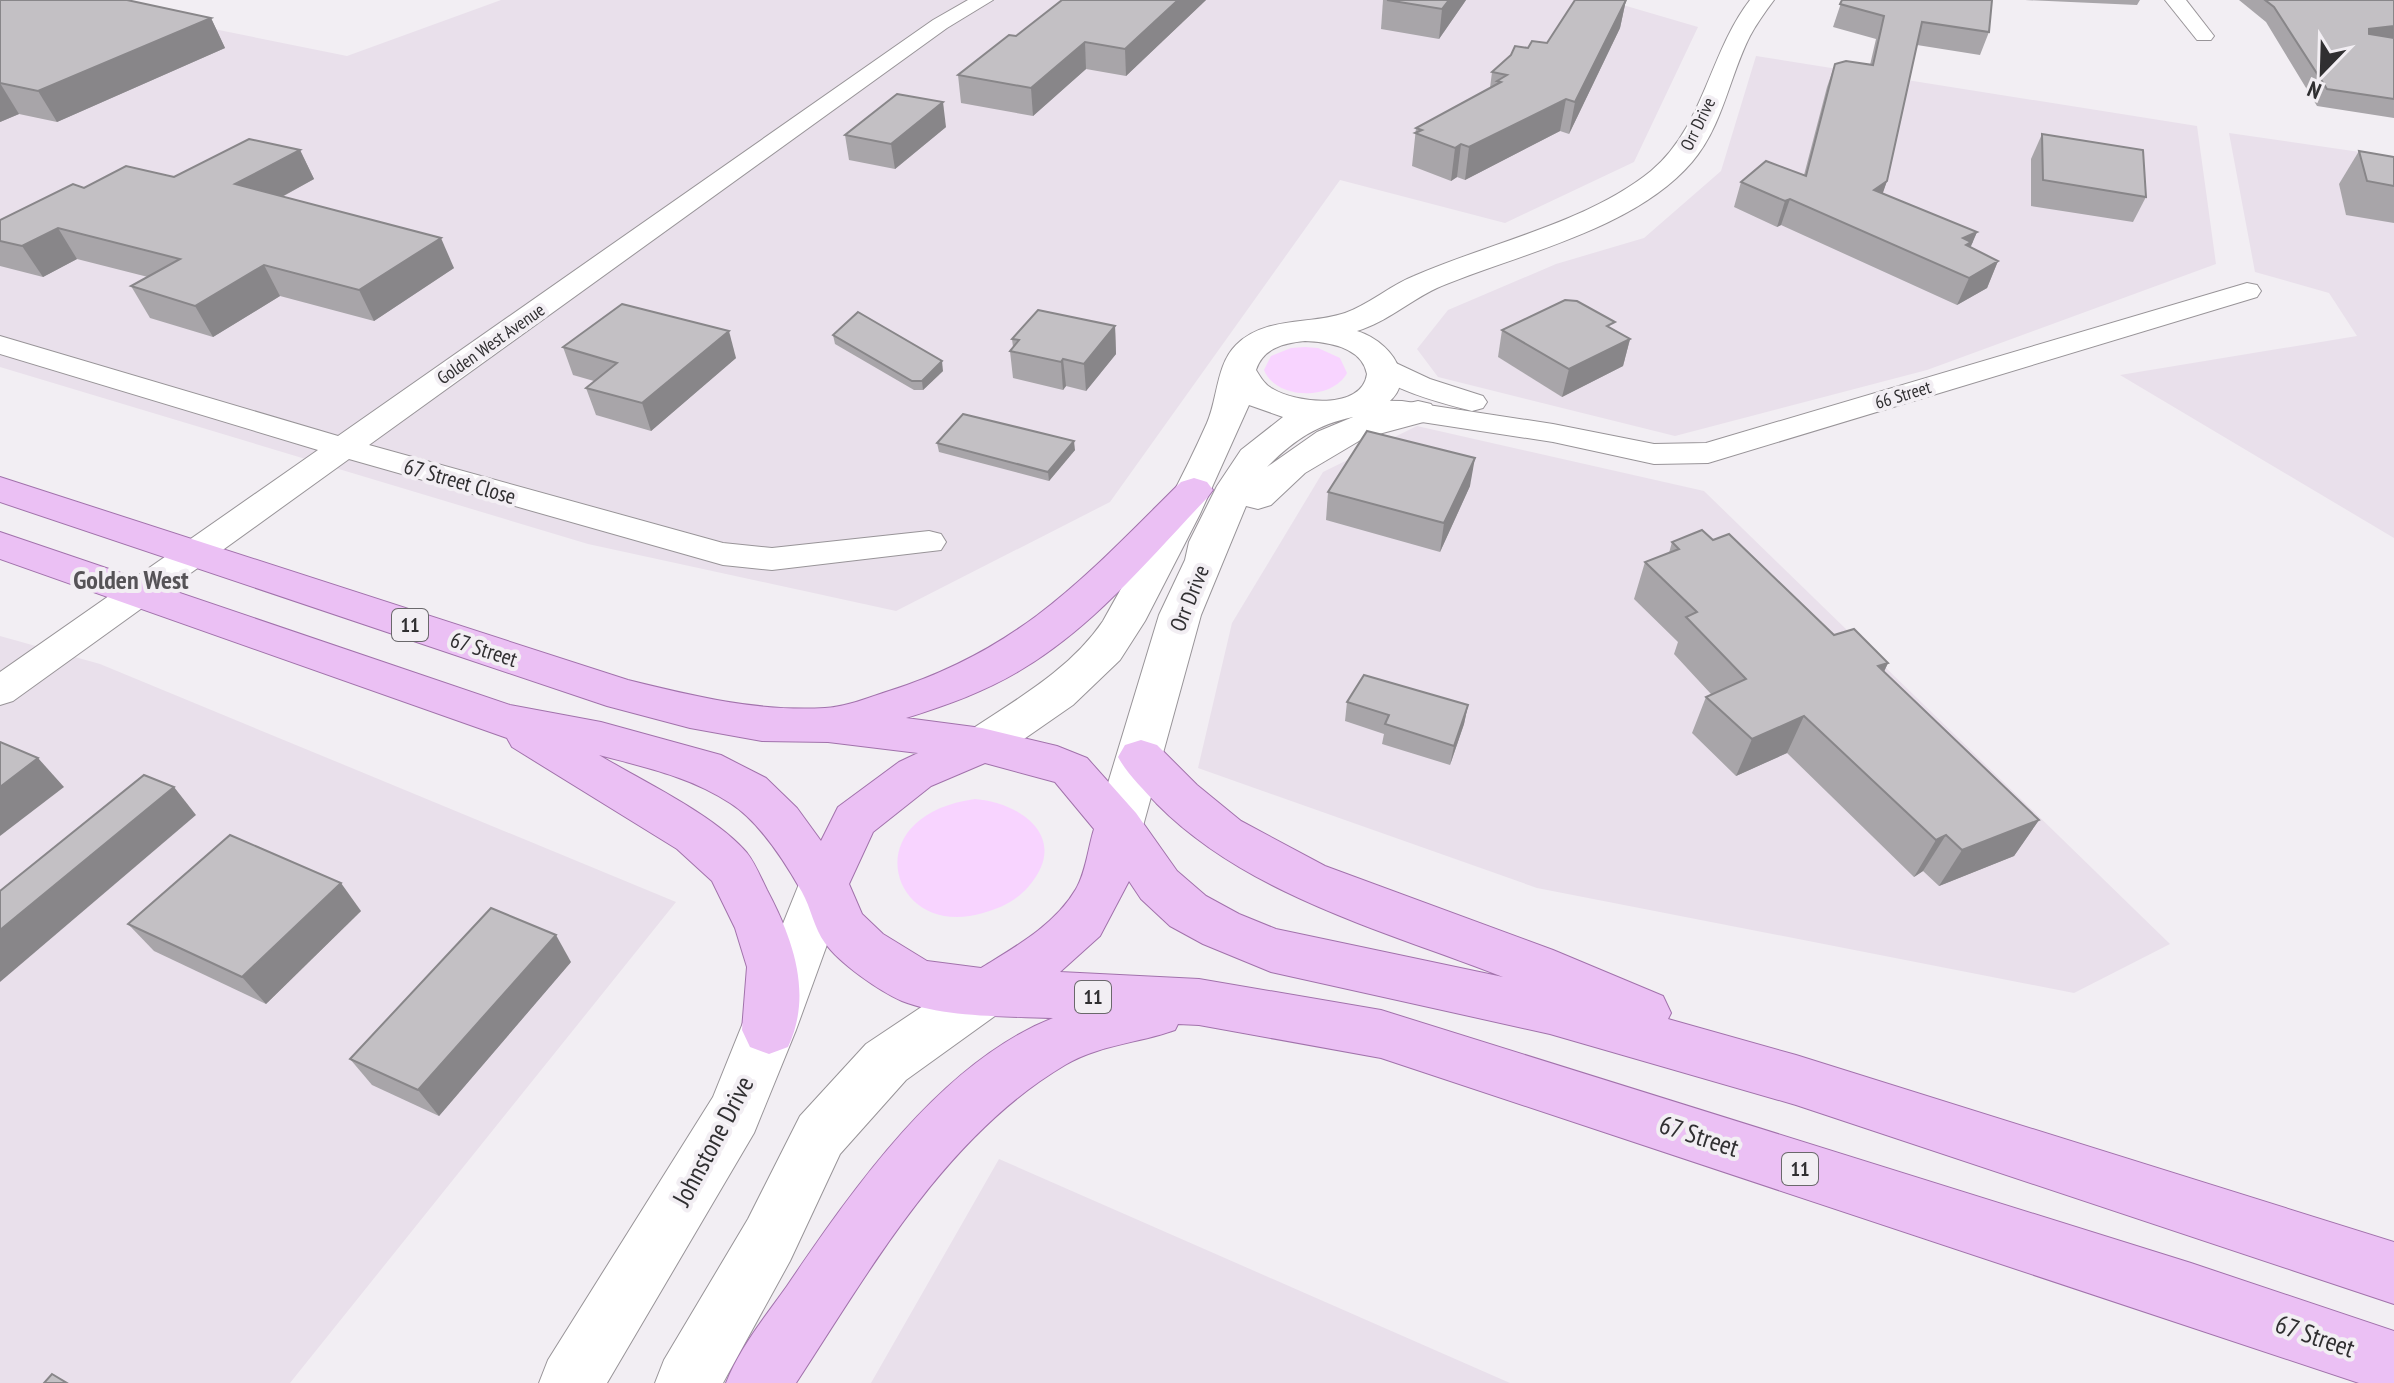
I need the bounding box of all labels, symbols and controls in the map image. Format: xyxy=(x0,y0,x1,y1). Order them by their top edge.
north arrow xyxy=(2282,32,2362,112)
text: N xyxy=(2303,75,2325,106)
street label: Orr Drive xyxy=(1675,93,1720,154)
street label: Golden West Avenue xyxy=(432,298,549,389)
street label: 66 Street xyxy=(1872,375,1934,414)
street label: 67 Street Close xyxy=(401,452,519,510)
street label: Orr Drive xyxy=(1163,561,1215,635)
district label: Golden West xyxy=(73,563,189,596)
road number: 11 xyxy=(392,609,428,641)
street label: 67 Street xyxy=(447,625,521,673)
road number: 11 xyxy=(1075,981,1111,1013)
street label: Johnstone Drive xyxy=(664,1070,761,1212)
street label: 67 Street xyxy=(1655,1107,1743,1164)
road number: 11 xyxy=(1782,1153,1818,1185)
street label: 67 Street xyxy=(2271,1307,2359,1364)

